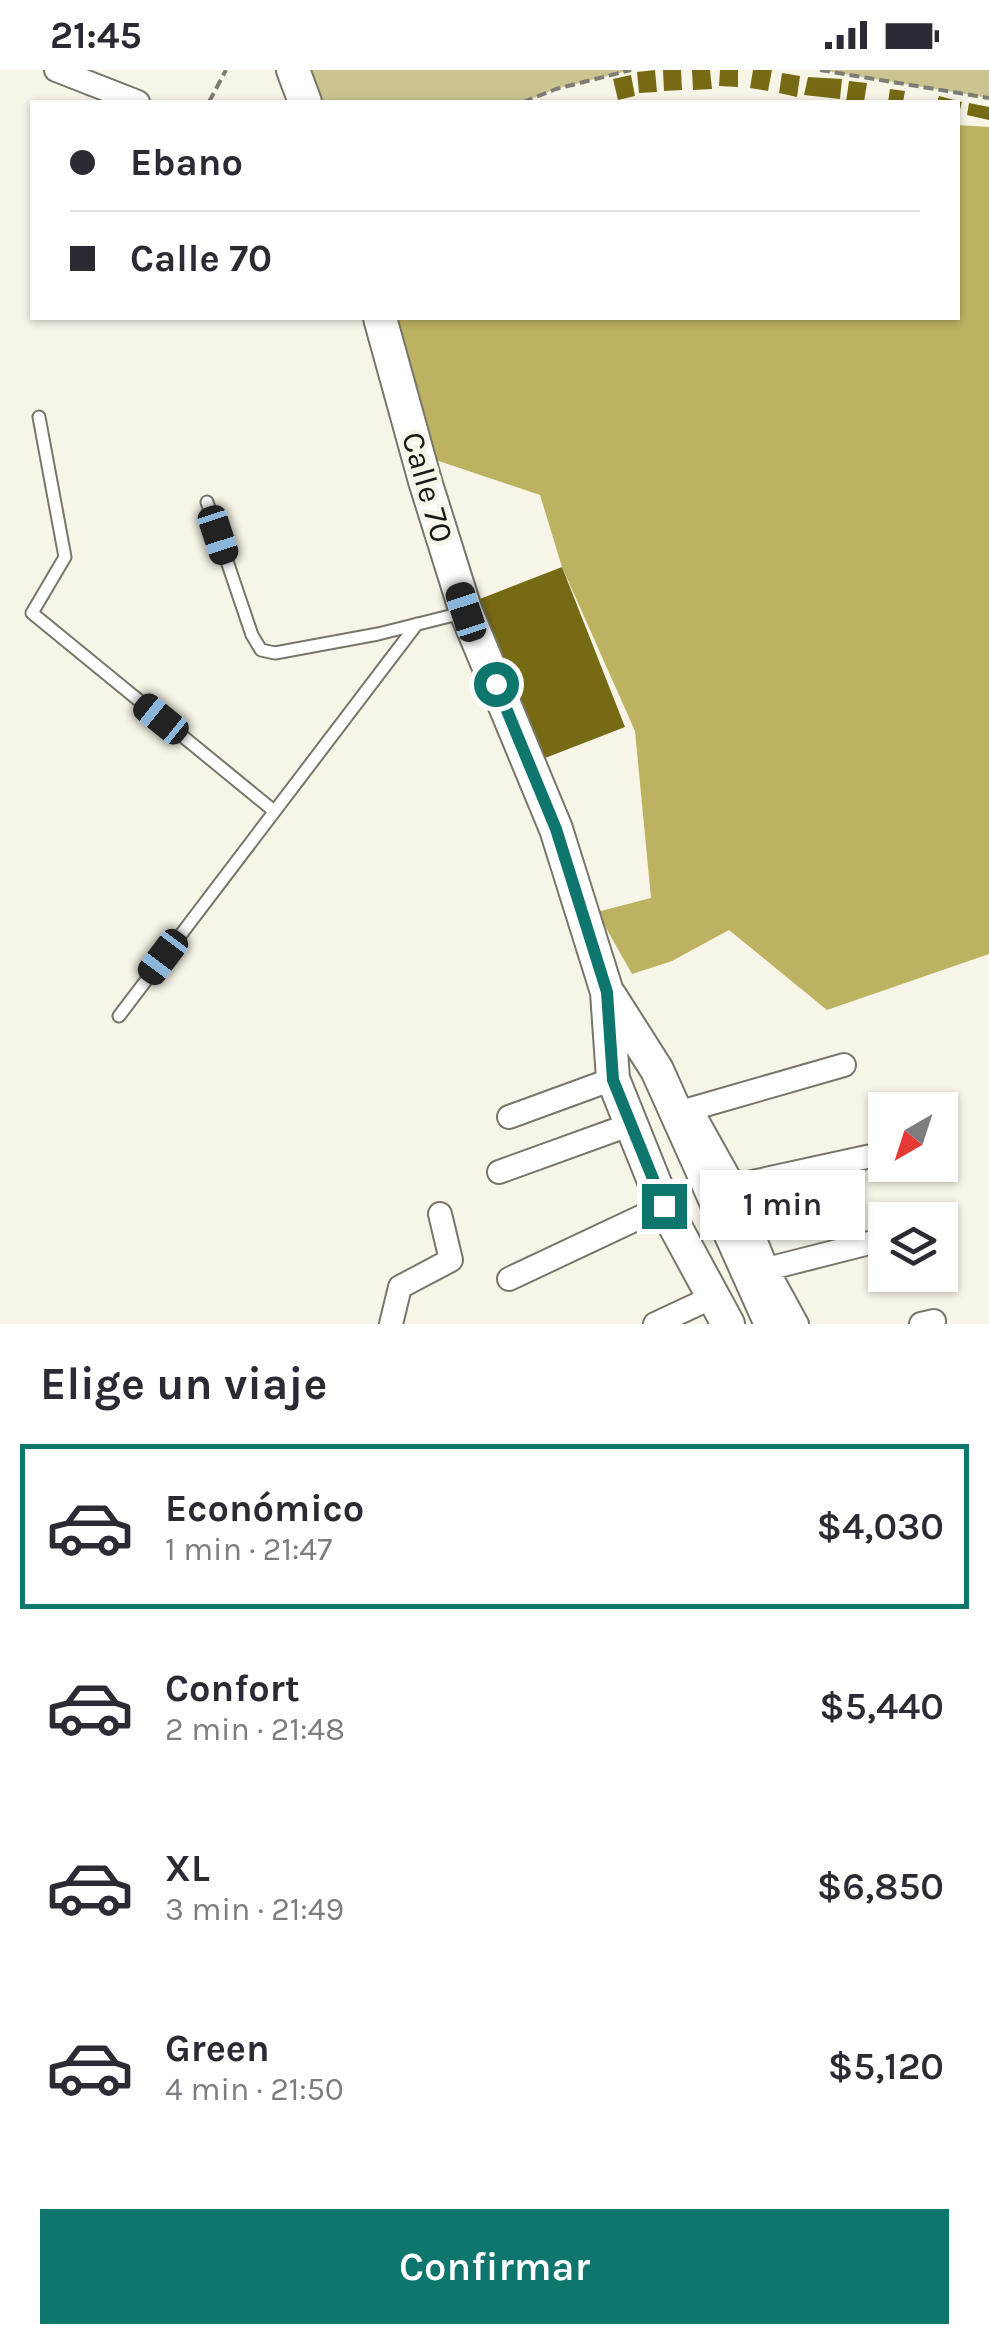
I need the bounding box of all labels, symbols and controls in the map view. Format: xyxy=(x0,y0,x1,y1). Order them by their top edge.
text: 21:45 xyxy=(50,13,142,58)
text: Ebano xyxy=(130,140,243,185)
text: Calle 70 xyxy=(130,236,272,281)
street label: Calle 70 xyxy=(394,428,461,547)
car xyxy=(194,502,242,568)
car xyxy=(442,579,490,645)
route start xyxy=(474,662,519,707)
car xyxy=(128,688,194,750)
car xyxy=(133,924,193,990)
north arrow xyxy=(868,1092,958,1182)
map controls xyxy=(868,1092,958,1292)
callout: 1 min xyxy=(699,1171,864,1241)
route end xyxy=(642,1184,687,1229)
text: 1 min xyxy=(743,1186,822,1223)
button: layers xyxy=(868,1202,958,1292)
text: Elige un viaje xyxy=(40,1358,327,1410)
icon: car xyxy=(45,1482,135,1572)
text: Económico xyxy=(165,1486,364,1531)
text: $4,030 xyxy=(816,1504,944,1549)
text: 1 min · 21:47 xyxy=(165,1531,332,1568)
icon: car xyxy=(45,1662,135,1752)
text: Confort xyxy=(165,1666,300,1711)
text: $5,440 xyxy=(819,1684,944,1729)
text: 2 min · 21:48 xyxy=(165,1711,345,1748)
icon: car xyxy=(45,1842,135,1932)
text: XL xyxy=(165,1846,210,1891)
text: $6,850 xyxy=(817,1864,944,1909)
text: 3 min · 21:49 xyxy=(165,1891,344,1928)
icon: car xyxy=(45,2022,135,2112)
text: Green xyxy=(165,2026,270,2071)
text: $5,120 xyxy=(828,2044,944,2089)
text: 4 min · 21:50 xyxy=(165,2071,344,2108)
button: Confirmar xyxy=(40,2209,949,2324)

